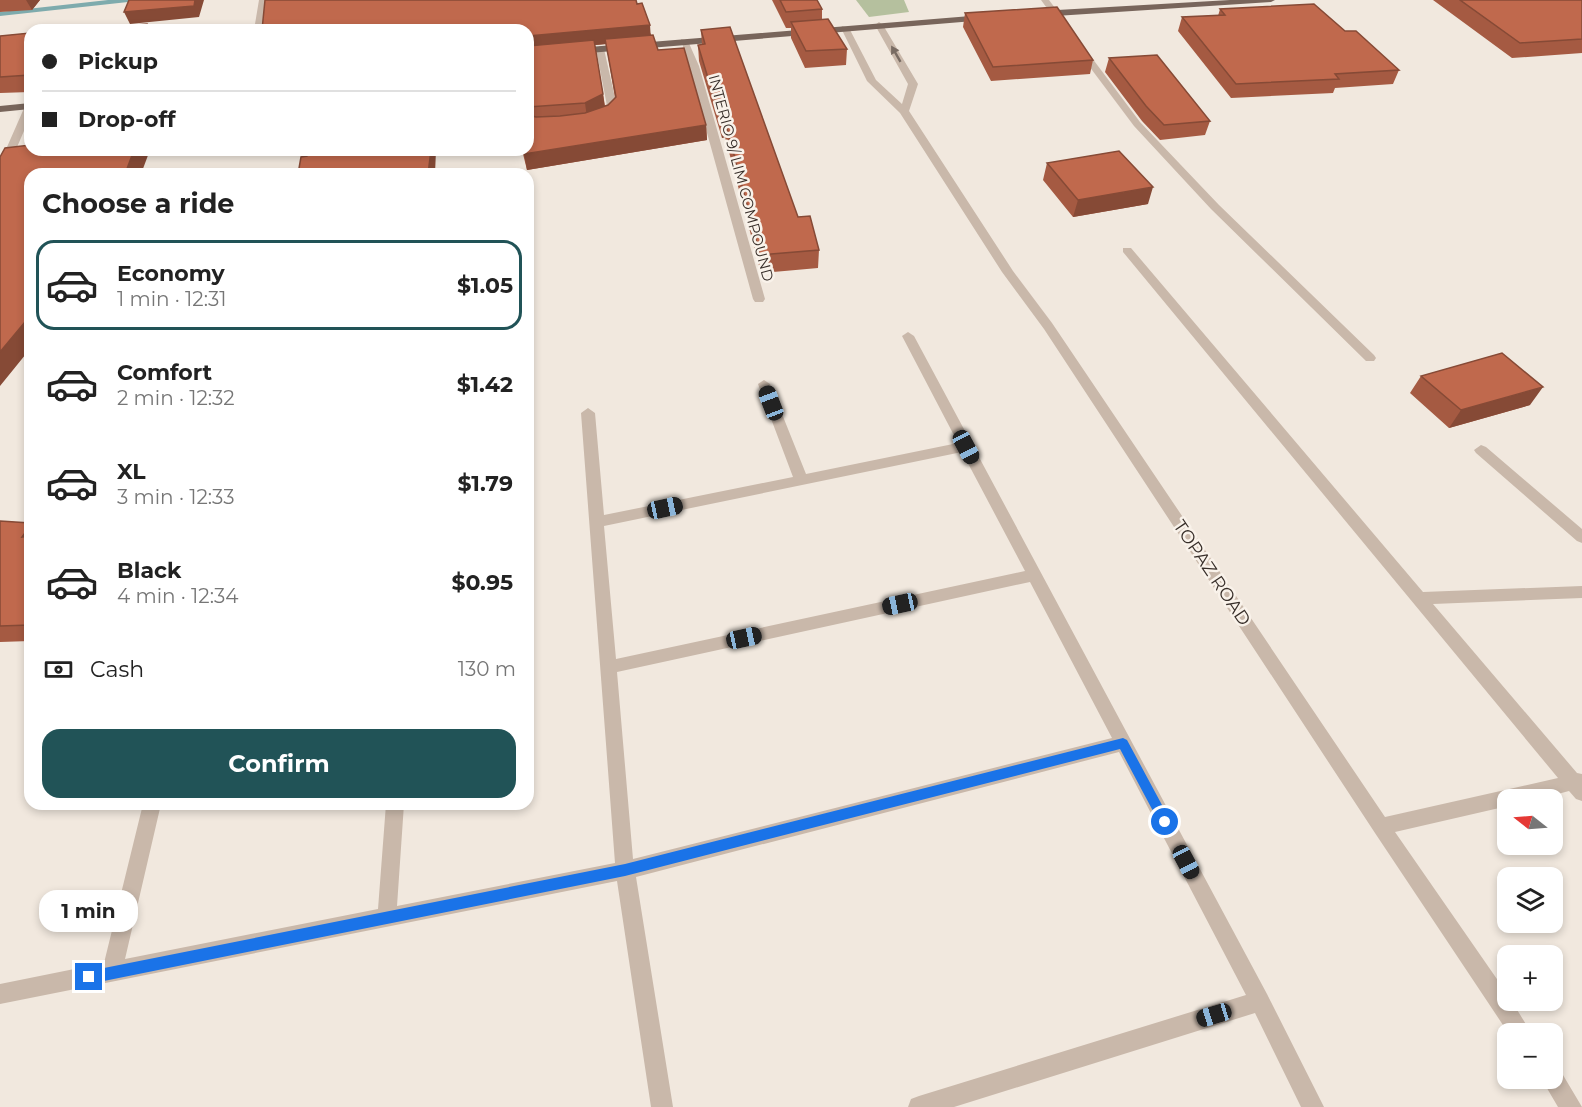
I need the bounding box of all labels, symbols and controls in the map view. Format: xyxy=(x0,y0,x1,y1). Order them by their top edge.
one-way arrow xyxy=(891,46,901,63)
text: Pickup xyxy=(78,48,158,75)
street label: INTERIO 9/ LIM COMPOUND xyxy=(705,72,778,283)
text: Drop-off xyxy=(78,106,176,133)
text: Choose a ride xyxy=(42,187,234,220)
icon: car xyxy=(45,258,99,312)
text: Economy xyxy=(117,260,225,287)
text: $1.05 xyxy=(457,272,513,299)
text: 1 min · 12:31 xyxy=(117,287,226,311)
icon: car xyxy=(45,357,99,411)
text: Comfort xyxy=(117,359,212,386)
text: $1.42 xyxy=(457,371,513,398)
car xyxy=(756,383,786,423)
text: 2 min · 12:32 xyxy=(117,386,235,410)
car xyxy=(950,427,982,467)
icon: car xyxy=(45,456,99,510)
text: XL xyxy=(117,458,146,485)
text: $1.79 xyxy=(458,470,513,497)
text: 3 min · 12:33 xyxy=(117,485,234,509)
car xyxy=(646,495,684,521)
street label: TOPAZ ROAD xyxy=(1169,516,1255,630)
icon: car xyxy=(45,555,99,609)
text: Black xyxy=(117,557,181,584)
text: $0.95 xyxy=(451,569,513,596)
text: 4 min · 12:34 xyxy=(117,584,238,608)
car xyxy=(881,591,919,617)
car xyxy=(725,625,763,651)
icon: cash xyxy=(42,653,75,686)
text: Cash xyxy=(90,656,144,683)
text: 130 m xyxy=(458,657,516,681)
button: Confirm xyxy=(42,729,516,798)
north arrow xyxy=(1497,789,1563,855)
map controls xyxy=(1497,789,1563,1089)
route start xyxy=(1151,808,1178,835)
car xyxy=(1170,842,1202,882)
button: layers xyxy=(1497,867,1563,933)
callout: 1 min xyxy=(40,890,138,932)
text: 1 min xyxy=(61,899,116,923)
button: + xyxy=(1497,945,1563,1011)
route end xyxy=(75,963,102,990)
car xyxy=(1194,1001,1234,1029)
button: − xyxy=(1497,1023,1563,1089)

